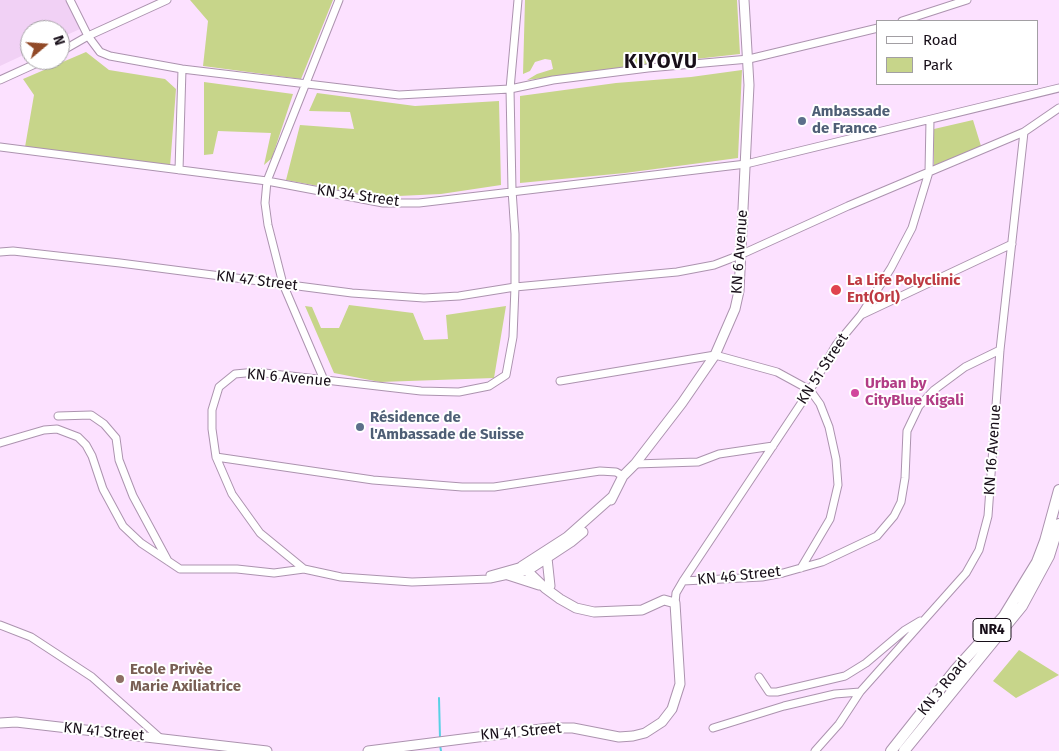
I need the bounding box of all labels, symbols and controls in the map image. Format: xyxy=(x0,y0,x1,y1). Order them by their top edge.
north arrow xyxy=(20,20,70,70)
legend xyxy=(876,20,1039,85)
text: Road xyxy=(923,31,958,49)
text: N xyxy=(49,33,68,48)
district label: KIYOVU xyxy=(623,50,699,74)
text: Park xyxy=(923,56,953,74)
place label: Ambassade de France xyxy=(812,103,890,138)
marker: Ambassade de France xyxy=(796,115,808,127)
street label: KN 34 Street xyxy=(316,181,400,211)
street label: KN 6 Avenue xyxy=(728,209,752,295)
street label: KN 47 Street xyxy=(215,267,299,295)
place label: La Life Polyclinic Ent(Orl) xyxy=(847,272,960,307)
marker: La Life Polyclinic Ent(Orl) xyxy=(829,283,843,297)
street label: KN 51 Street xyxy=(793,330,853,408)
street label: KN 6 Avenue xyxy=(246,365,332,391)
place label: Urban by CityBlue Kigali xyxy=(865,375,964,410)
marker: Urban by CityBlue Kigali xyxy=(849,387,861,399)
street label: KN 16 Avenue xyxy=(981,404,1005,496)
place label: Résidence de l'Ambassade de Suisse xyxy=(370,409,524,444)
marker: Résidence de l'Ambassade de Suisse xyxy=(354,421,366,433)
street label: KN 46 Street xyxy=(696,563,782,589)
road number: NR4 xyxy=(973,618,1011,642)
street label: KN 3 Road xyxy=(914,654,972,720)
place label: Ecole Privèe Marie Axiliatrice xyxy=(130,661,241,696)
marker: Ecole Privèe Marie Axiliatrice xyxy=(114,673,126,685)
street label: KN 41 Street xyxy=(63,719,145,745)
street label: KN 41 Street xyxy=(480,719,562,745)

